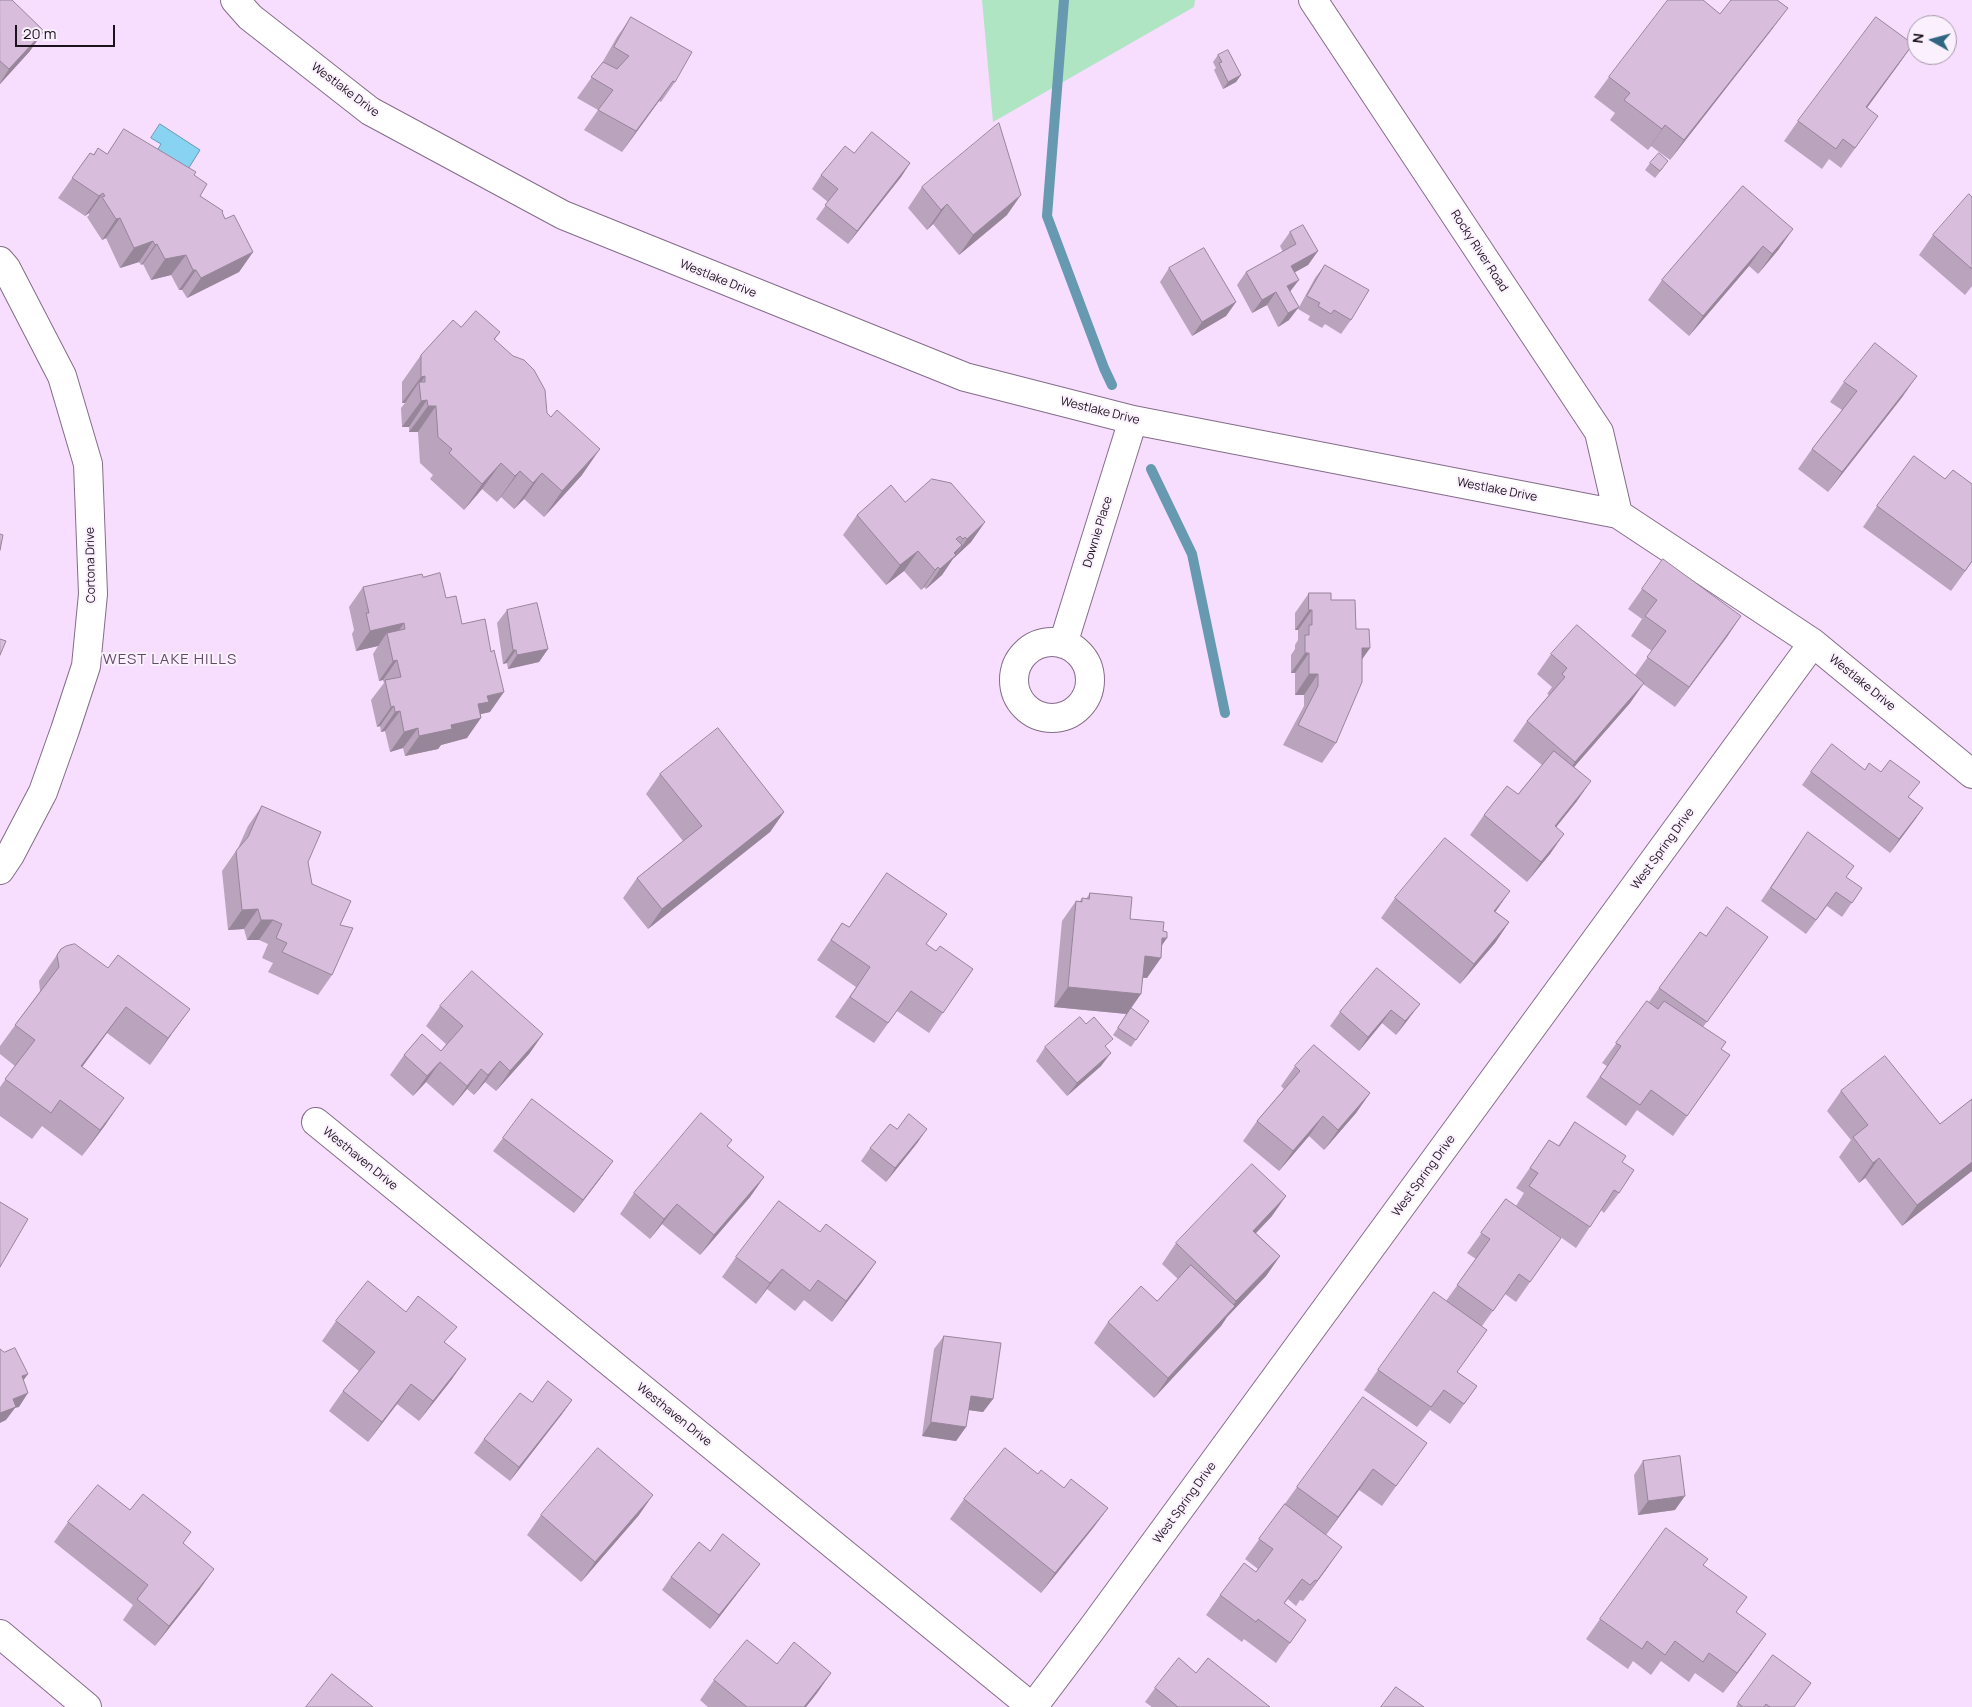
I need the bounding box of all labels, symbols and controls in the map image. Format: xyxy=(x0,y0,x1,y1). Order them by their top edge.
scale bar xyxy=(18,15,118,47)
north arrow xyxy=(1907,15,1957,65)
text: 20 m xyxy=(23,23,56,44)
text: N xyxy=(1908,32,1928,44)
street label: Westlake Drive xyxy=(308,60,382,120)
street label: Rocky River Road xyxy=(1447,207,1511,295)
street label: Westlake Drive xyxy=(678,257,758,301)
street label: Westlake Drive xyxy=(1059,394,1141,428)
street label: Westlake Drive xyxy=(1456,475,1538,505)
street label: Downie Place xyxy=(1080,495,1116,569)
street label: Cortona Drive xyxy=(83,527,99,603)
district label: WEST LAKE HILLS xyxy=(101,651,239,669)
street label: Westlake Drive xyxy=(1826,652,1898,714)
street label: West Spring Drive xyxy=(1629,805,1697,893)
street label: Westhaven Drive xyxy=(320,1124,400,1194)
street label: West Spring Drive xyxy=(1390,1132,1458,1220)
street label: Westhaven Drive xyxy=(634,1380,714,1450)
street label: West Spring Drive xyxy=(1151,1459,1219,1547)

